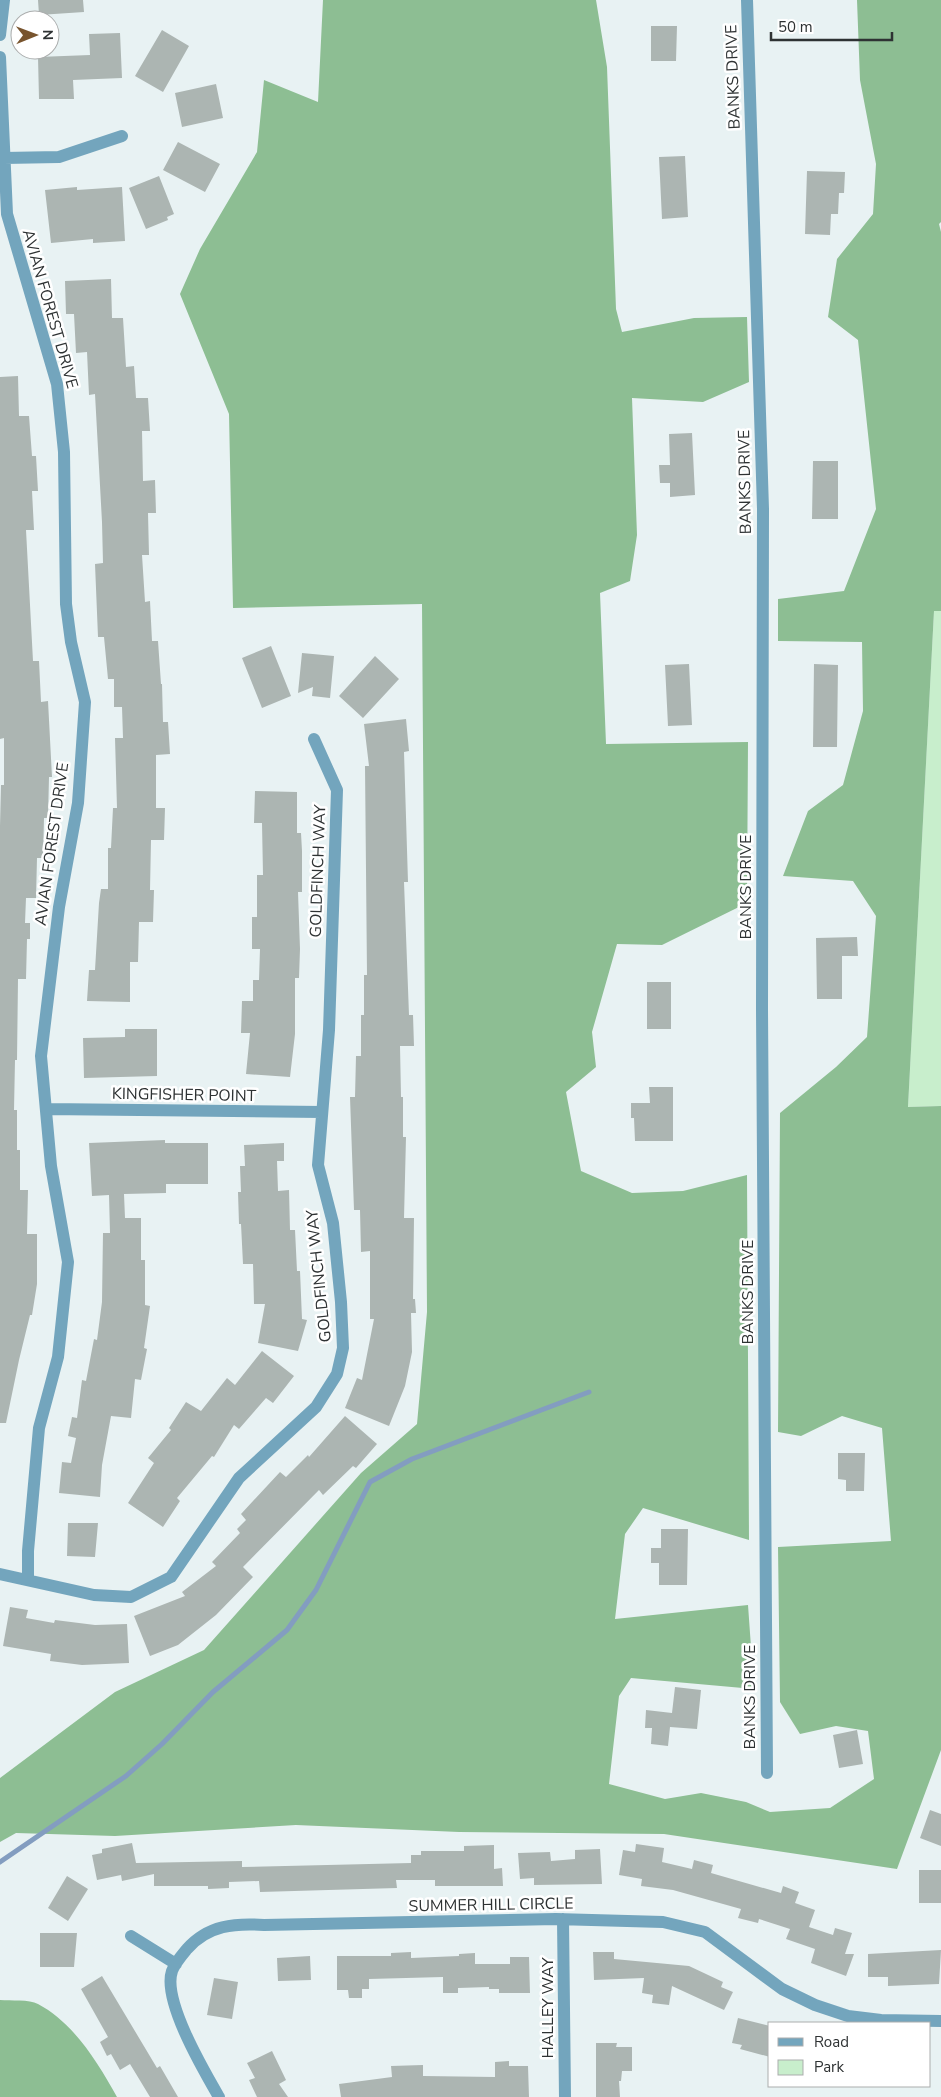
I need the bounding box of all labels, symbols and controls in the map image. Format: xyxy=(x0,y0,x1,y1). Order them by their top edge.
north arrow xyxy=(10,10,60,60)
scale bar xyxy=(771,10,892,42)
text: 50 m xyxy=(778,17,813,37)
street label: BANKS DRIVE xyxy=(720,24,746,130)
text: N xyxy=(38,29,57,40)
street label: AVIAN FOREST DRIVE xyxy=(17,227,83,391)
street label: BANKS DRIVE xyxy=(733,429,757,535)
street label: AVIAN FOREST DRIVE xyxy=(30,761,74,927)
street label: GOLDFINCH WAY xyxy=(305,804,331,938)
street label: BANKS DRIVE xyxy=(735,835,757,939)
street label: KINGFISHER POINT xyxy=(112,1083,257,1107)
street label: GOLDFINCH WAY xyxy=(301,1208,337,1343)
street label: BANKS DRIVE xyxy=(737,1240,759,1344)
street label: BANKS DRIVE xyxy=(739,1645,761,1749)
street label: SUMMER HILL CIRCLE xyxy=(408,1893,574,1917)
street label: HALLEY WAY xyxy=(537,1957,559,2059)
legend xyxy=(768,2022,931,2087)
text: Road xyxy=(814,2032,849,2052)
text: Park xyxy=(814,2057,844,2077)

